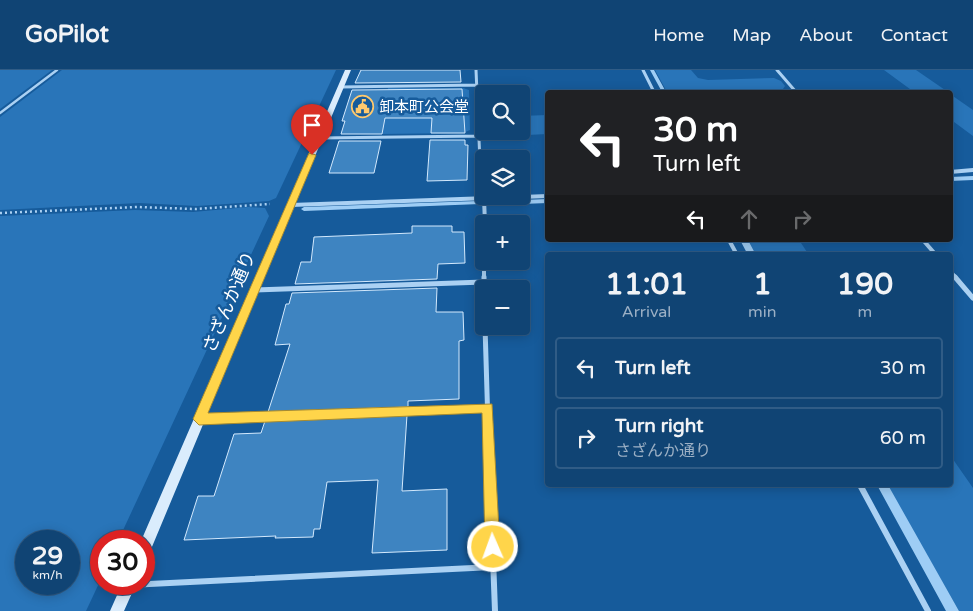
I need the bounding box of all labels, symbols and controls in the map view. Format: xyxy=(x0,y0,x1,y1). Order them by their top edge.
text: GoPilot xyxy=(25,20,109,49)
text: Home xyxy=(653,24,704,46)
text: Map xyxy=(732,24,771,46)
text: About xyxy=(799,24,853,46)
text: Contact xyxy=(881,24,948,46)
map controls xyxy=(475,85,530,335)
button: search xyxy=(475,85,530,140)
public building icon: 卸本町公会堂 xyxy=(351,95,375,119)
place label: 卸本町公会堂 xyxy=(379,98,469,116)
pin xyxy=(291,104,333,155)
text: 30 m xyxy=(653,109,738,151)
icon: left xyxy=(570,110,635,175)
icon: arrive xyxy=(298,111,326,139)
button: layers xyxy=(475,150,530,205)
text: Turn left xyxy=(653,151,741,177)
icon: left xyxy=(682,205,710,233)
icon: ahead xyxy=(735,205,763,233)
icon: right xyxy=(788,205,816,233)
button: + xyxy=(475,215,530,270)
street label: さざんか通り xyxy=(198,248,260,356)
text: 11:01 xyxy=(605,266,688,303)
text: 1 xyxy=(753,266,772,303)
text: 190 xyxy=(837,266,893,303)
button: − xyxy=(475,280,530,335)
text: Arrival xyxy=(622,302,671,322)
text: min xyxy=(748,302,777,322)
text: m xyxy=(857,302,872,322)
icon: left xyxy=(572,354,600,382)
text: Turn left xyxy=(615,357,691,379)
text: 30 m xyxy=(880,357,926,379)
text: Turn right xyxy=(615,415,703,437)
icon: right xyxy=(572,424,600,452)
text: 60 m xyxy=(880,427,926,449)
text: さざんか通り xyxy=(615,441,711,461)
position arrow xyxy=(466,520,518,572)
speed limit sign: 30 xyxy=(90,530,155,595)
text: 29 xyxy=(32,541,63,571)
text: km/h xyxy=(32,568,63,582)

